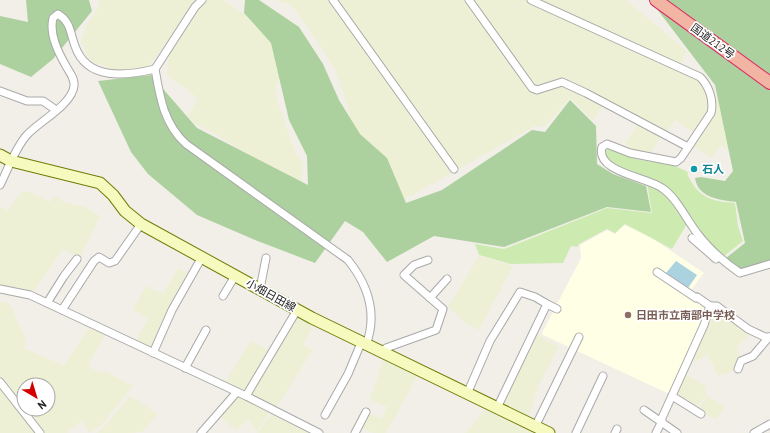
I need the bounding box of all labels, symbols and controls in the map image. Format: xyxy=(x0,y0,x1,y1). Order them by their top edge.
street label: 国道212号 xyxy=(688,20,738,62)
place label: 石人 xyxy=(702,162,724,176)
marker: 石人 xyxy=(689,164,699,174)
street label: 小畑日田線 xyxy=(244,276,298,314)
place label: 日田市立南部中学校 xyxy=(636,308,735,322)
marker: 日田市立南部中学校 xyxy=(623,310,633,320)
north arrow xyxy=(16,377,56,417)
text: N xyxy=(35,397,49,413)

